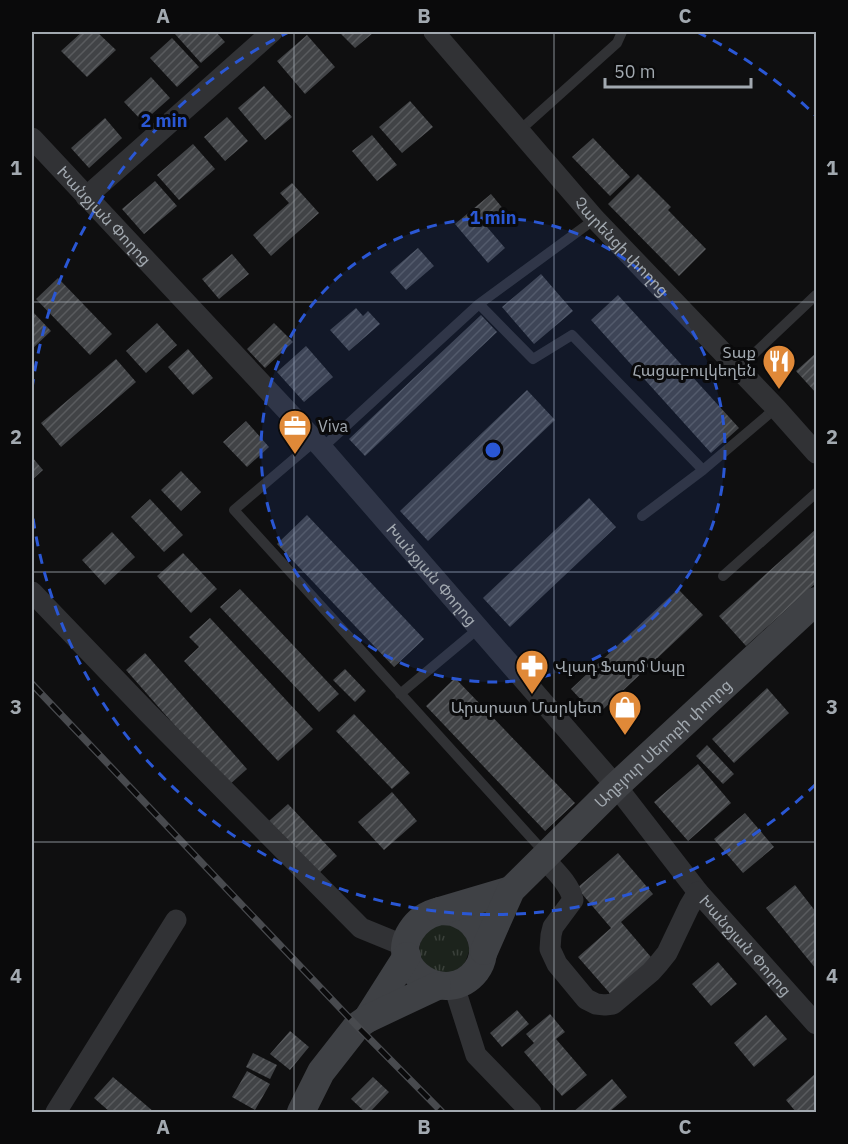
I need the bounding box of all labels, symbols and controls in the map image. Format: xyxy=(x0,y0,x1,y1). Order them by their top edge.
text: A xyxy=(156,2,170,29)
text: B xyxy=(417,2,431,29)
text: C xyxy=(678,2,692,29)
scale bar xyxy=(605,51,750,89)
text: 50 m xyxy=(614,60,656,83)
text: 2 min xyxy=(140,109,188,132)
text: 1 xyxy=(10,154,22,181)
text: 1 xyxy=(826,154,838,181)
street label: Խանջյան Փողոց xyxy=(53,162,156,269)
street label: Չարենցի փողոց xyxy=(570,192,673,300)
text: 1 min xyxy=(469,206,517,229)
place label: Տաք Հացաբուլկեղեն xyxy=(633,342,756,380)
restaurant icon: Տաք Հացաբուլկեղեն xyxy=(761,343,797,390)
office icon: Viva xyxy=(277,408,313,455)
place label: Viva xyxy=(318,416,348,436)
text: 2 xyxy=(10,423,22,450)
text: 2 xyxy=(826,423,838,450)
centre of rings xyxy=(483,440,503,460)
street label: Խանջյան Փողոց xyxy=(382,519,482,630)
pharmacy icon: Վլադ Ֆարմ Սպը xyxy=(514,648,550,695)
place label: Վլադ Ֆարմ Սպը xyxy=(555,656,685,676)
street label: Աղբյուր Սերոբի փողոց xyxy=(590,674,736,812)
shop icon: Արարատ Մարկետ xyxy=(607,689,643,736)
text: 3 xyxy=(10,693,22,720)
text: 3 xyxy=(826,693,838,720)
place label: Արարատ Մարկետ xyxy=(451,697,602,717)
street label: Խանջյան Փողոց xyxy=(695,891,796,1000)
text: 4 xyxy=(10,962,22,989)
text: 4 xyxy=(826,962,838,989)
text: A xyxy=(156,1113,170,1140)
text: B xyxy=(417,1113,431,1140)
text: C xyxy=(678,1113,692,1140)

